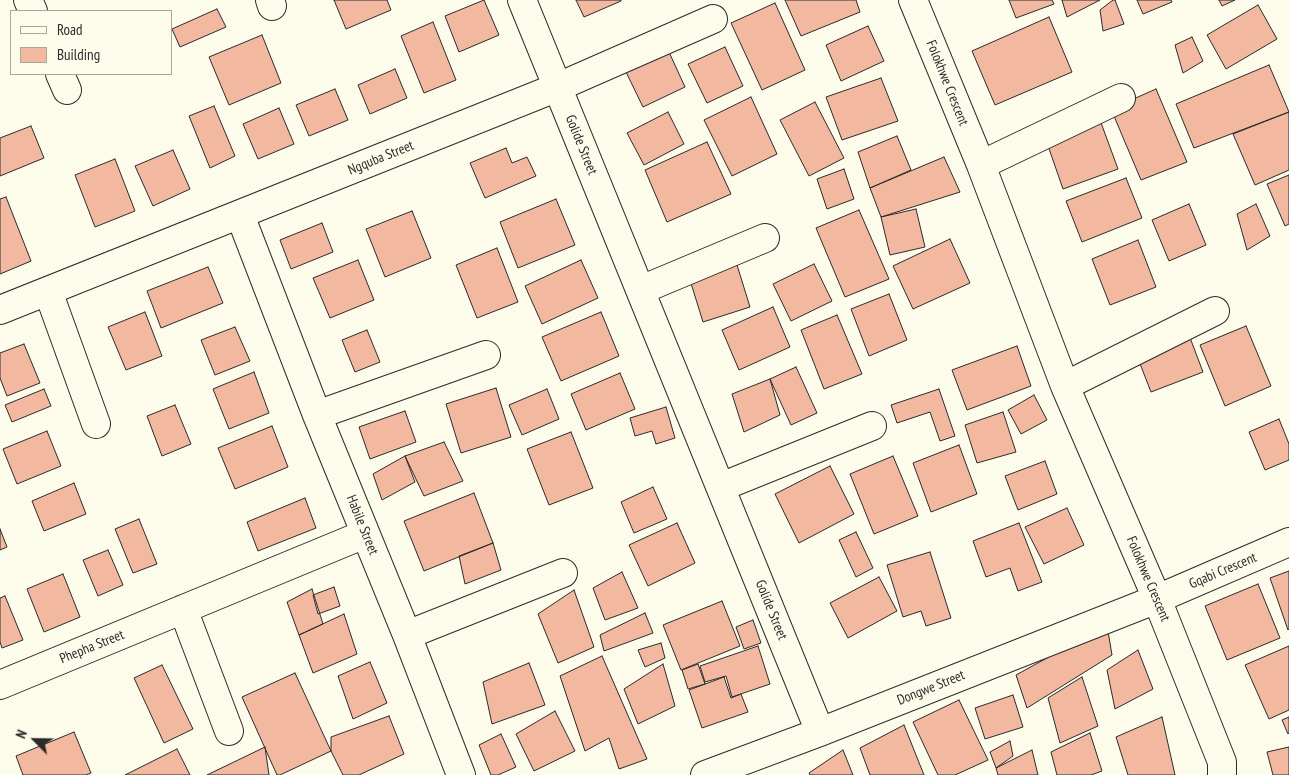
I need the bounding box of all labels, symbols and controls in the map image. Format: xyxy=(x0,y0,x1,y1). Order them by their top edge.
legend xyxy=(10,10,172,75)
text: Road xyxy=(57,20,83,39)
street label: Folokhwe Crescent xyxy=(922,38,972,128)
text: Building xyxy=(57,45,100,64)
street label: Golide Street xyxy=(561,113,601,177)
street label: Ngquba Street xyxy=(346,137,416,179)
street label: Habile Street xyxy=(342,493,382,557)
street label: Folokhwe Crescent xyxy=(1123,534,1173,624)
street label: Gqabi Crescent xyxy=(1187,549,1259,593)
street label: Golide Street xyxy=(751,578,791,642)
street label: Phepha Street xyxy=(57,626,127,668)
street label: Dongwe Street xyxy=(895,667,967,709)
north arrow xyxy=(10,715,60,765)
text: N xyxy=(11,727,31,741)

